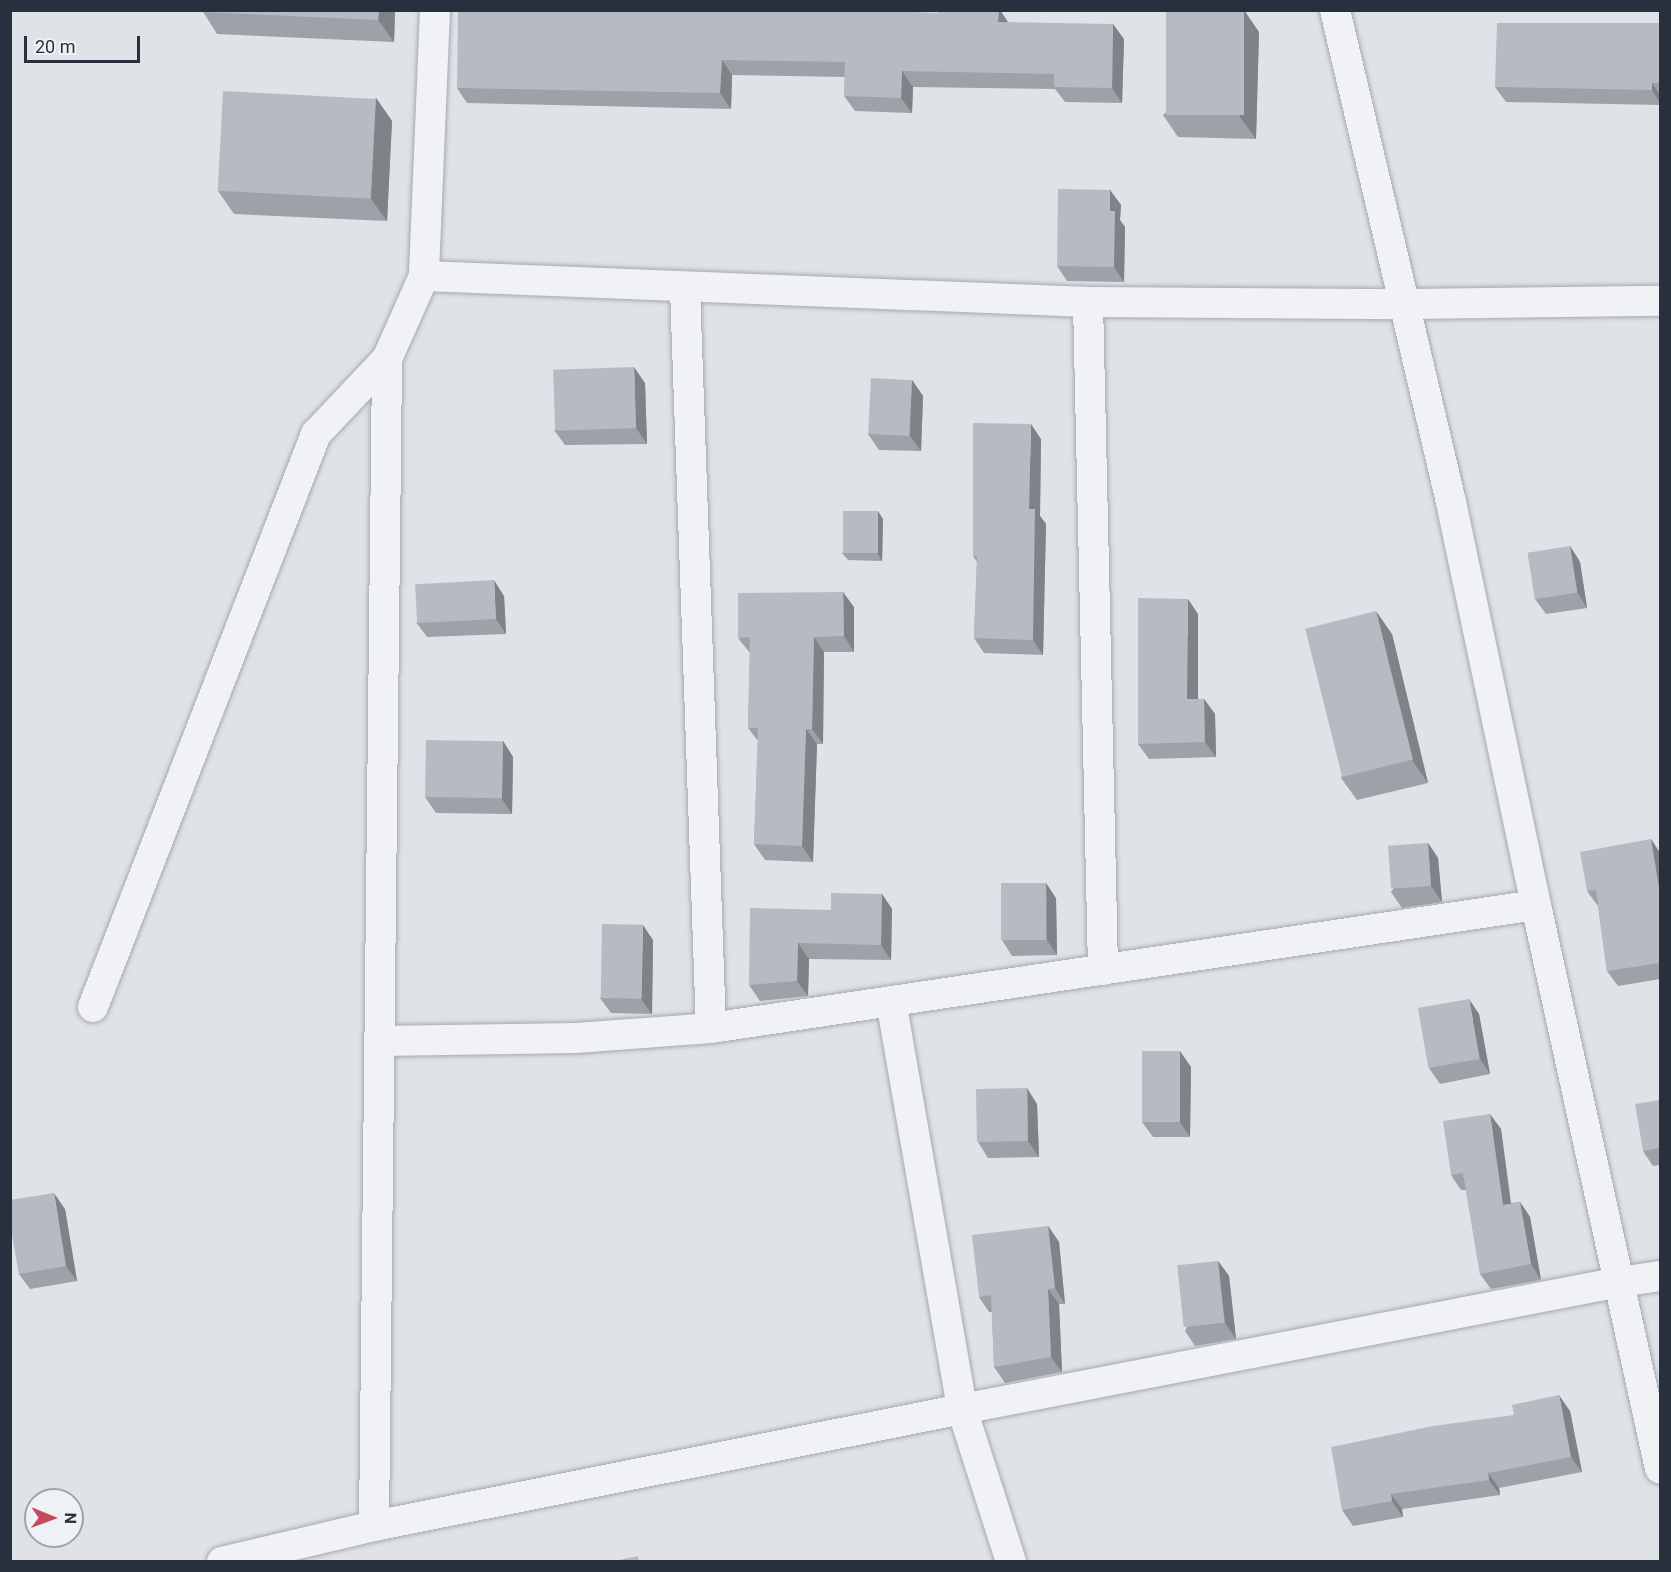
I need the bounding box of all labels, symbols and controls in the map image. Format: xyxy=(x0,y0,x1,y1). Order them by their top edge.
scale bar xyxy=(27,24,142,62)
text: 20 m xyxy=(35,36,75,57)
north arrow xyxy=(24,1488,84,1548)
text: N xyxy=(61,1512,80,1524)

